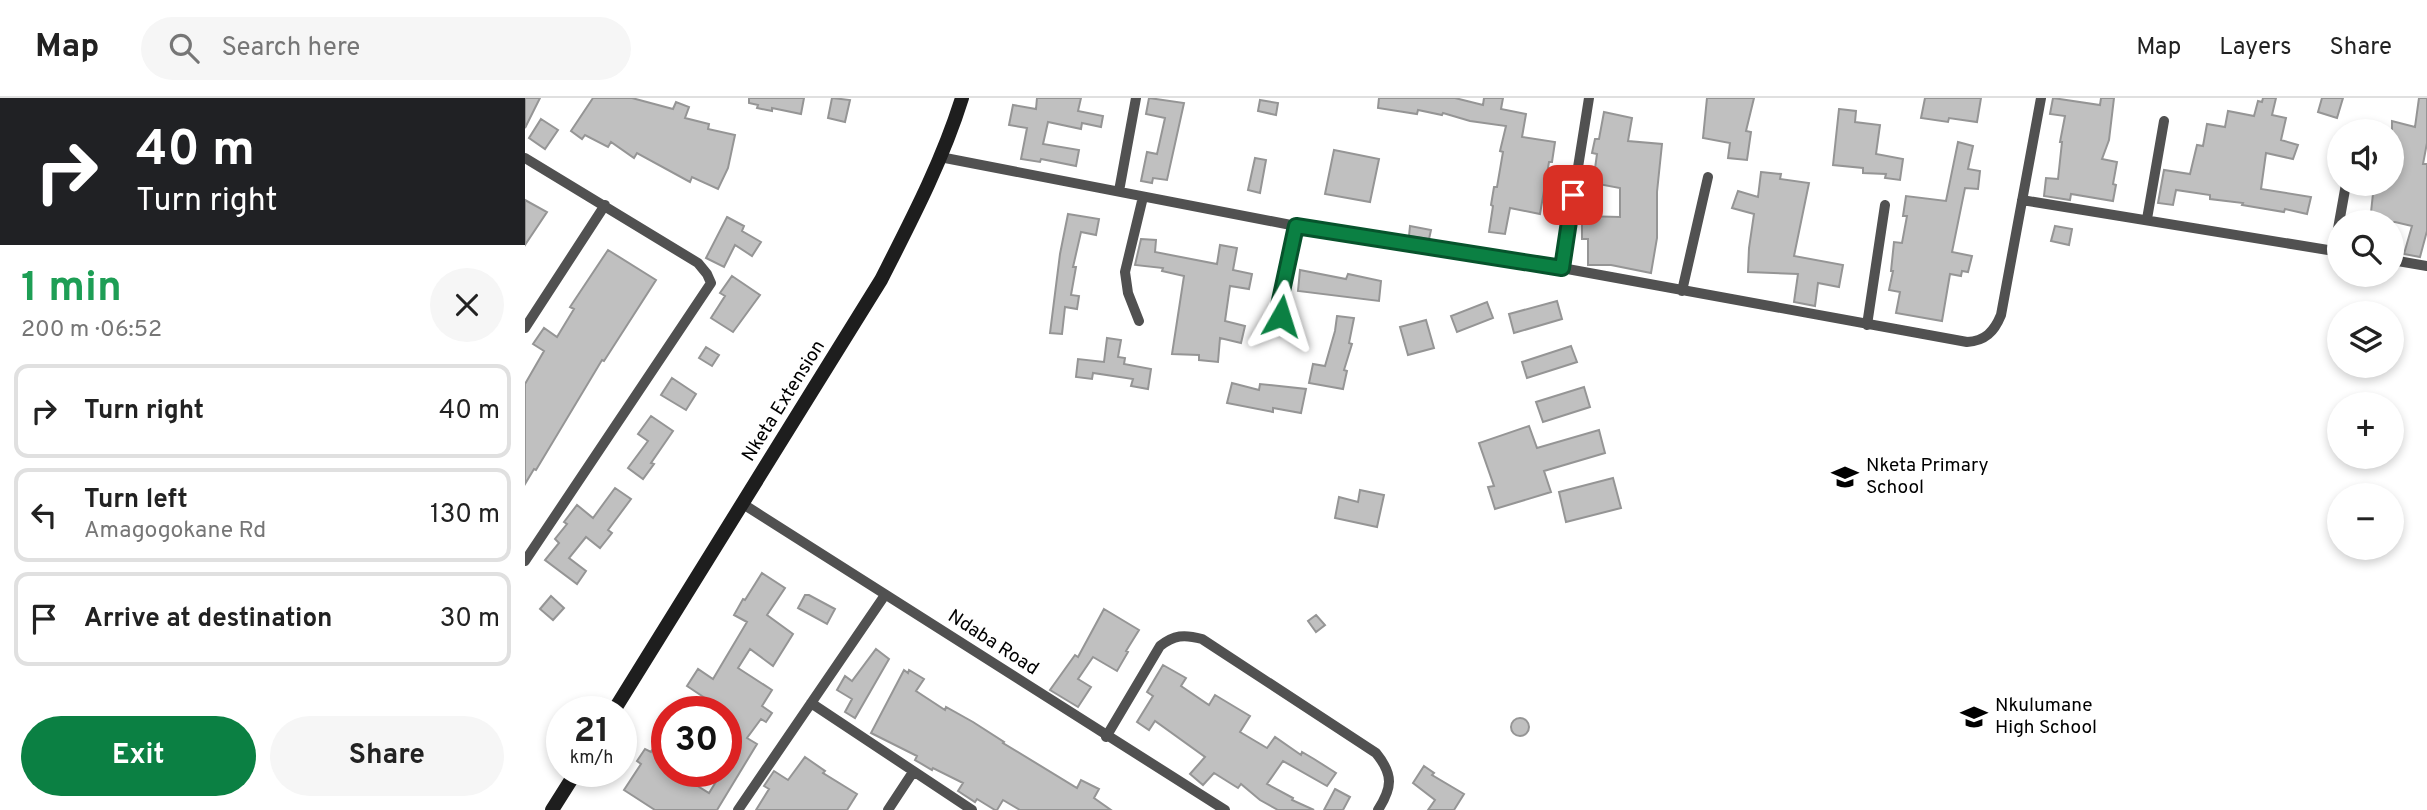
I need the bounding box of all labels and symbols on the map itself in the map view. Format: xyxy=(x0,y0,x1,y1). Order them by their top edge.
pin xyxy=(1543,165,1603,225)
position arrow xyxy=(1244,279,1318,353)
street label: Nketa Extension xyxy=(737,336,831,466)
place label: Nketa Primary School xyxy=(1866,454,1989,500)
school or university icon: Nketa Primary School xyxy=(1830,462,1860,492)
street label: Ndaba Road xyxy=(943,605,1043,681)
place label: Nkulumane High School xyxy=(1995,694,2097,740)
speed limit sign: 30 xyxy=(651,696,742,787)
school or university icon: Nkulumane High School xyxy=(1959,702,1989,732)

